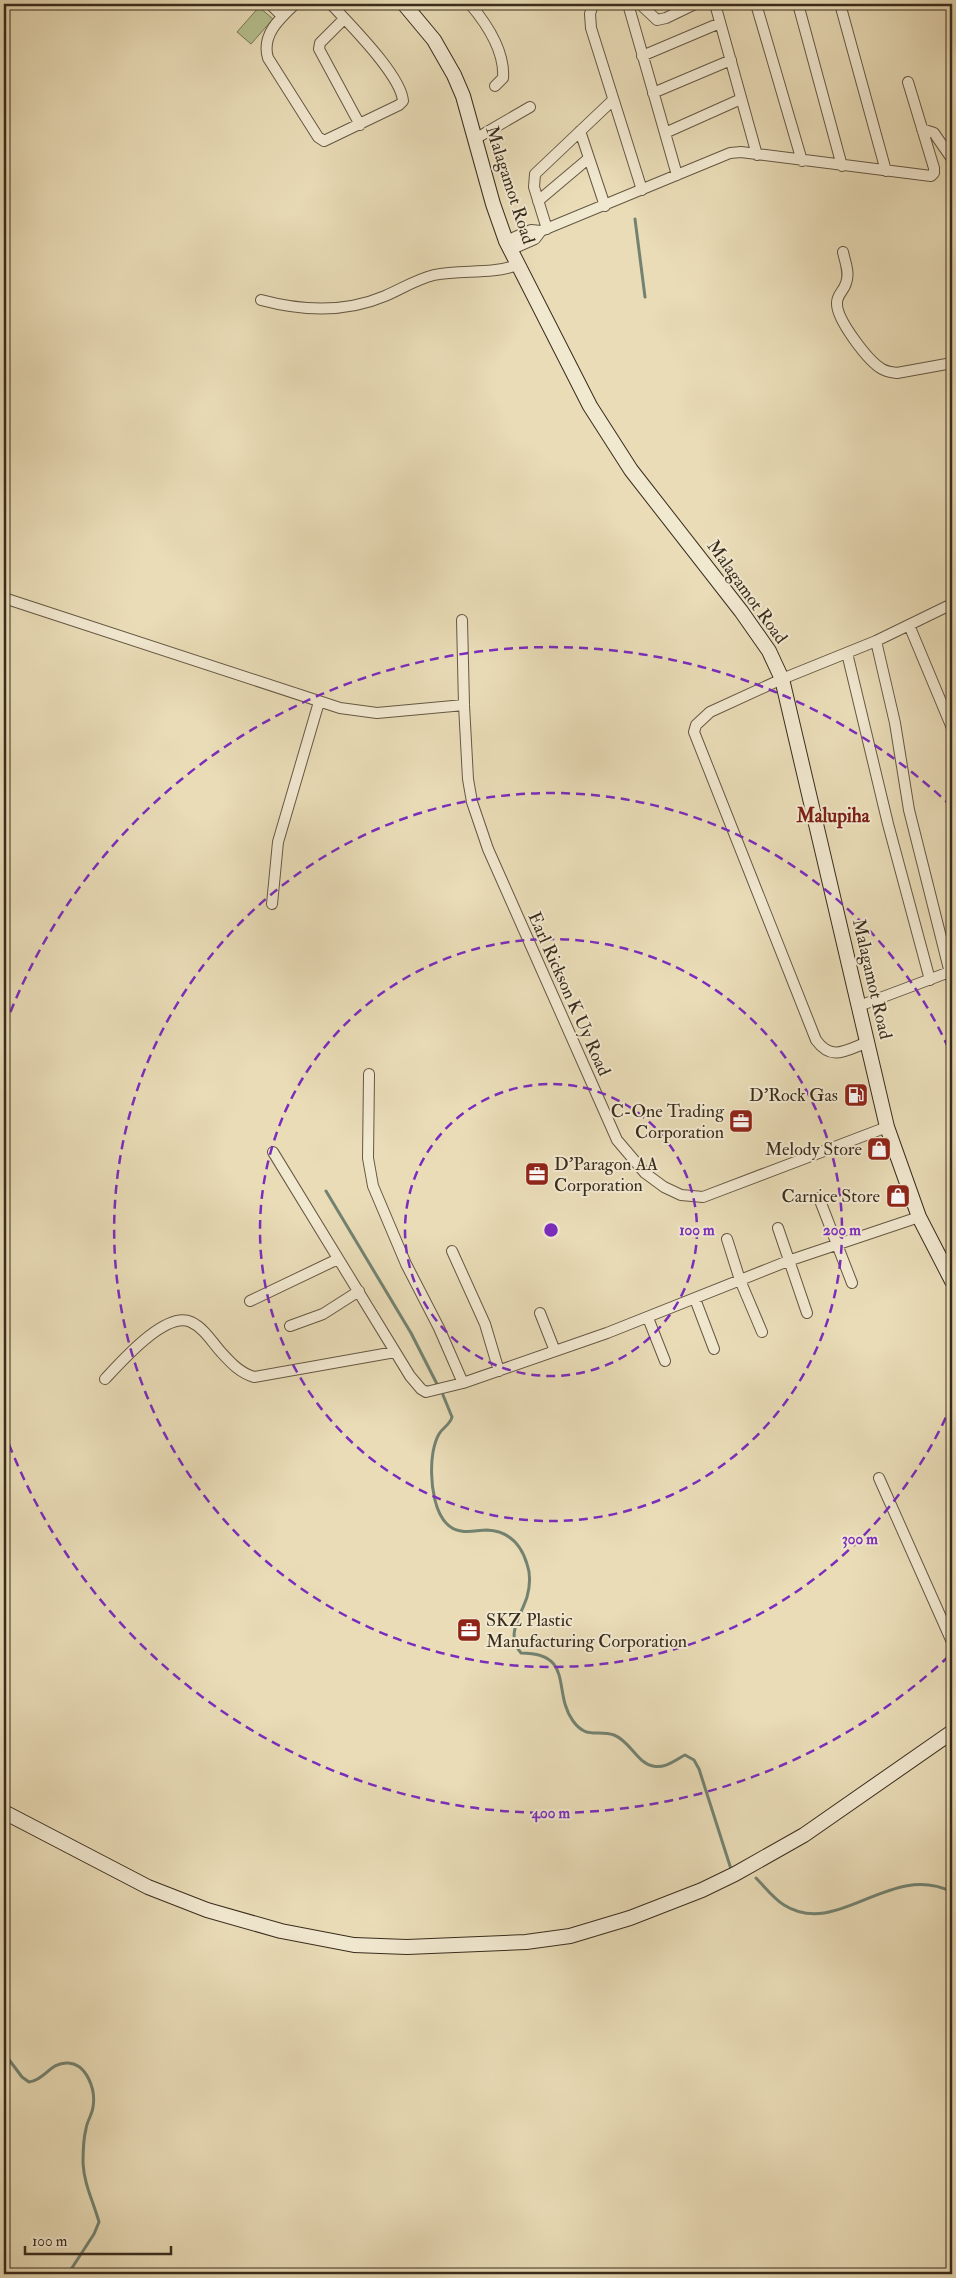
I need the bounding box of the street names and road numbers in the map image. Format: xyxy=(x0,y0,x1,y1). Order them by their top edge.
street label: Malagamot Road xyxy=(480,123,540,247)
street label: Malagamot Road xyxy=(702,536,792,649)
street label: Earl Rickson K Uy Road xyxy=(522,908,616,1080)
street label: Malagamot Road xyxy=(847,917,897,1042)

